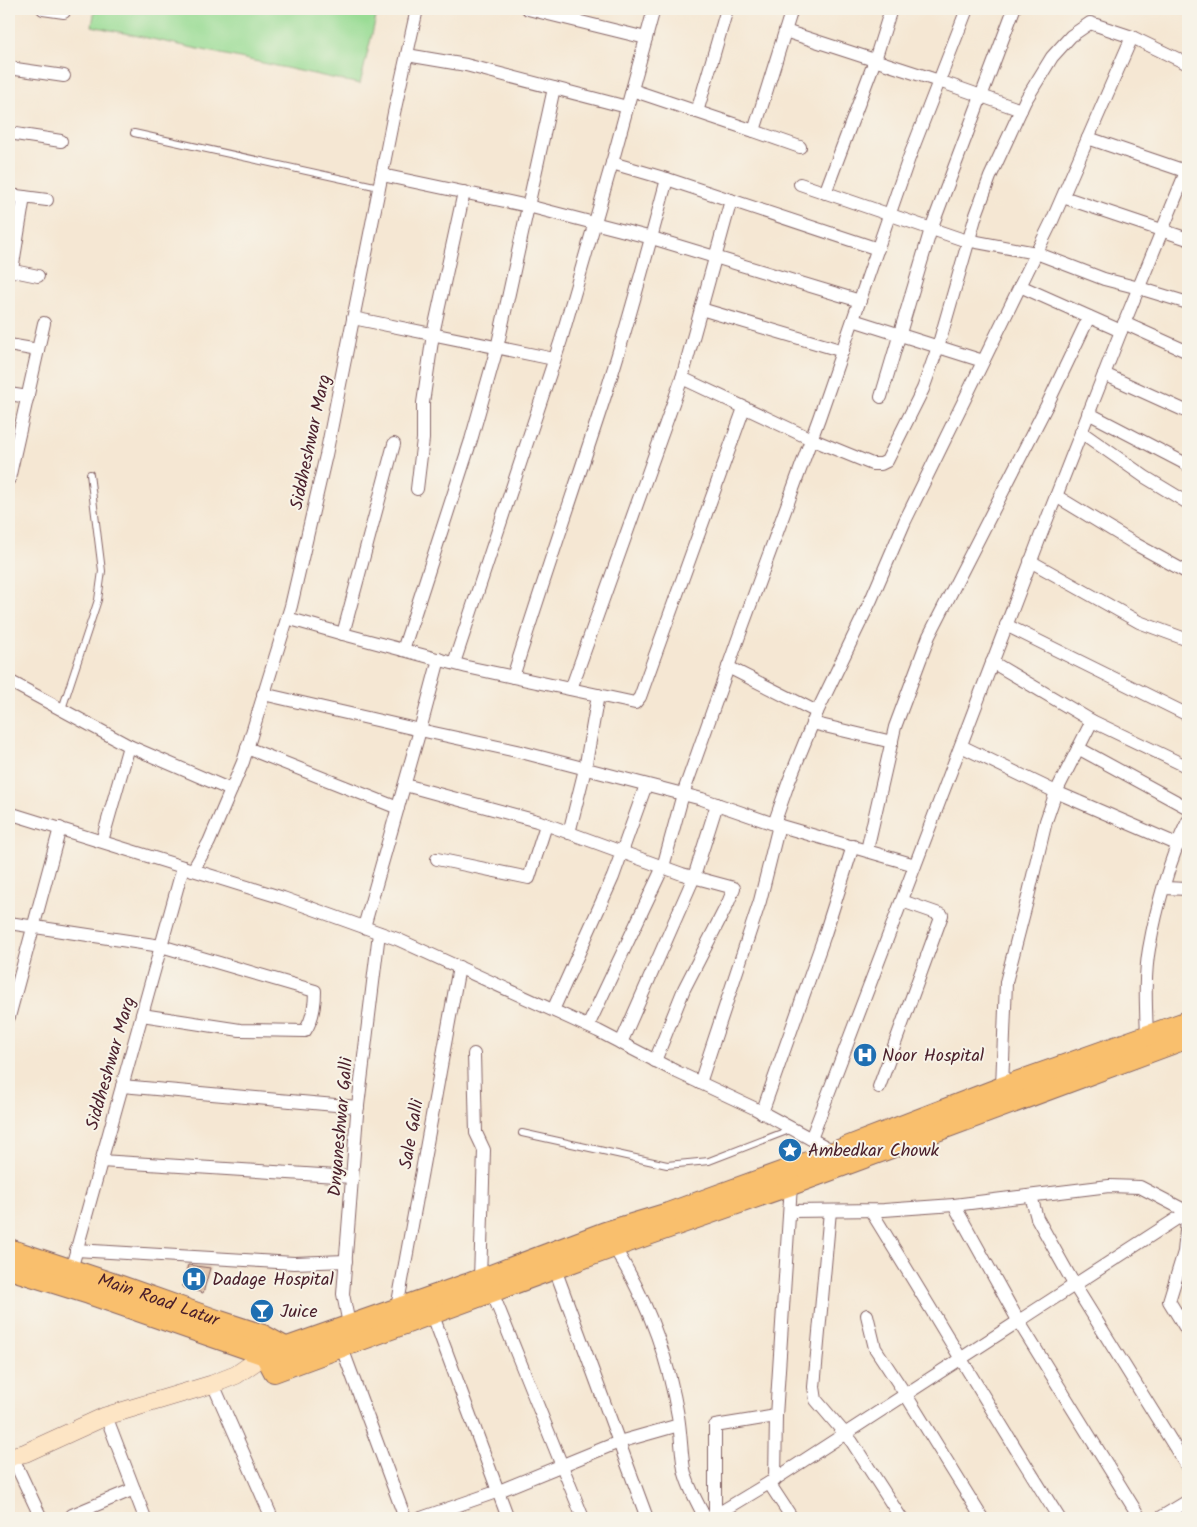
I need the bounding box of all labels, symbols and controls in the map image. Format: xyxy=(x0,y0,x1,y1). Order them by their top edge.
street label: Siddheshwar Marg xyxy=(283,372,340,513)
street label: Siddheshwar Marg xyxy=(79,993,144,1134)
hospital icon: Noor Hospital xyxy=(852,1042,878,1068)
place label: Noor Hospital xyxy=(882,1042,985,1071)
street label: Dnyaneshwar Galli xyxy=(321,1056,362,1198)
street label: Sale Galli xyxy=(392,1096,433,1171)
place icon: Ambedkar Chowk xyxy=(777,1137,803,1163)
place label: Ambedkar Chowk xyxy=(808,1137,940,1166)
street label: Main Road Latur xyxy=(94,1266,224,1336)
hospital icon: Dadage Hospital xyxy=(181,1266,207,1292)
place label: Dadage Hospital xyxy=(212,1266,335,1295)
bar icon: Juice xyxy=(249,1298,275,1324)
place label: Juice xyxy=(280,1298,317,1327)

